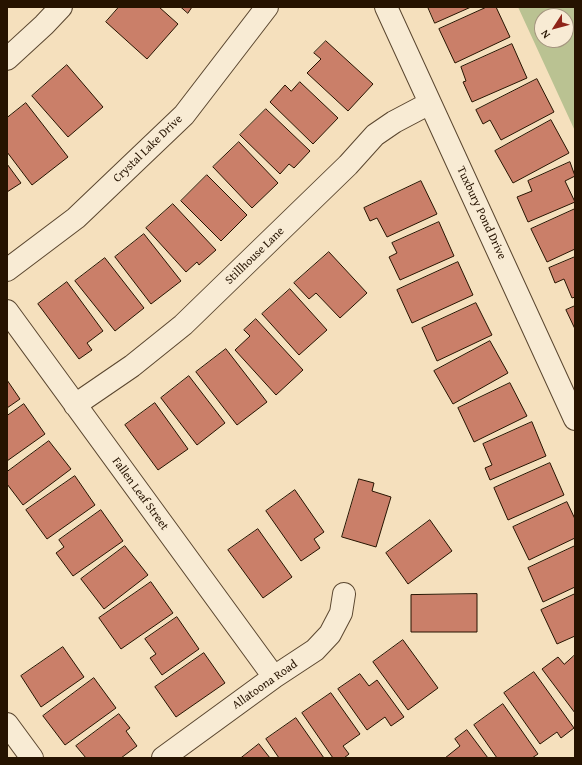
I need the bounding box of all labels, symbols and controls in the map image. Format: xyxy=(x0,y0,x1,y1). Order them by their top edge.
north arrow xyxy=(534,8,574,48)
text: N xyxy=(536,27,554,42)
street label: Crystal Lake Drive xyxy=(110,112,186,186)
street label: Tuxbury Pond Drive xyxy=(453,164,509,262)
street label: Stillhouse Lane xyxy=(222,224,288,288)
street label: Fallen Leaf Street xyxy=(109,455,171,533)
street label: Allatoona Road xyxy=(230,657,300,713)

